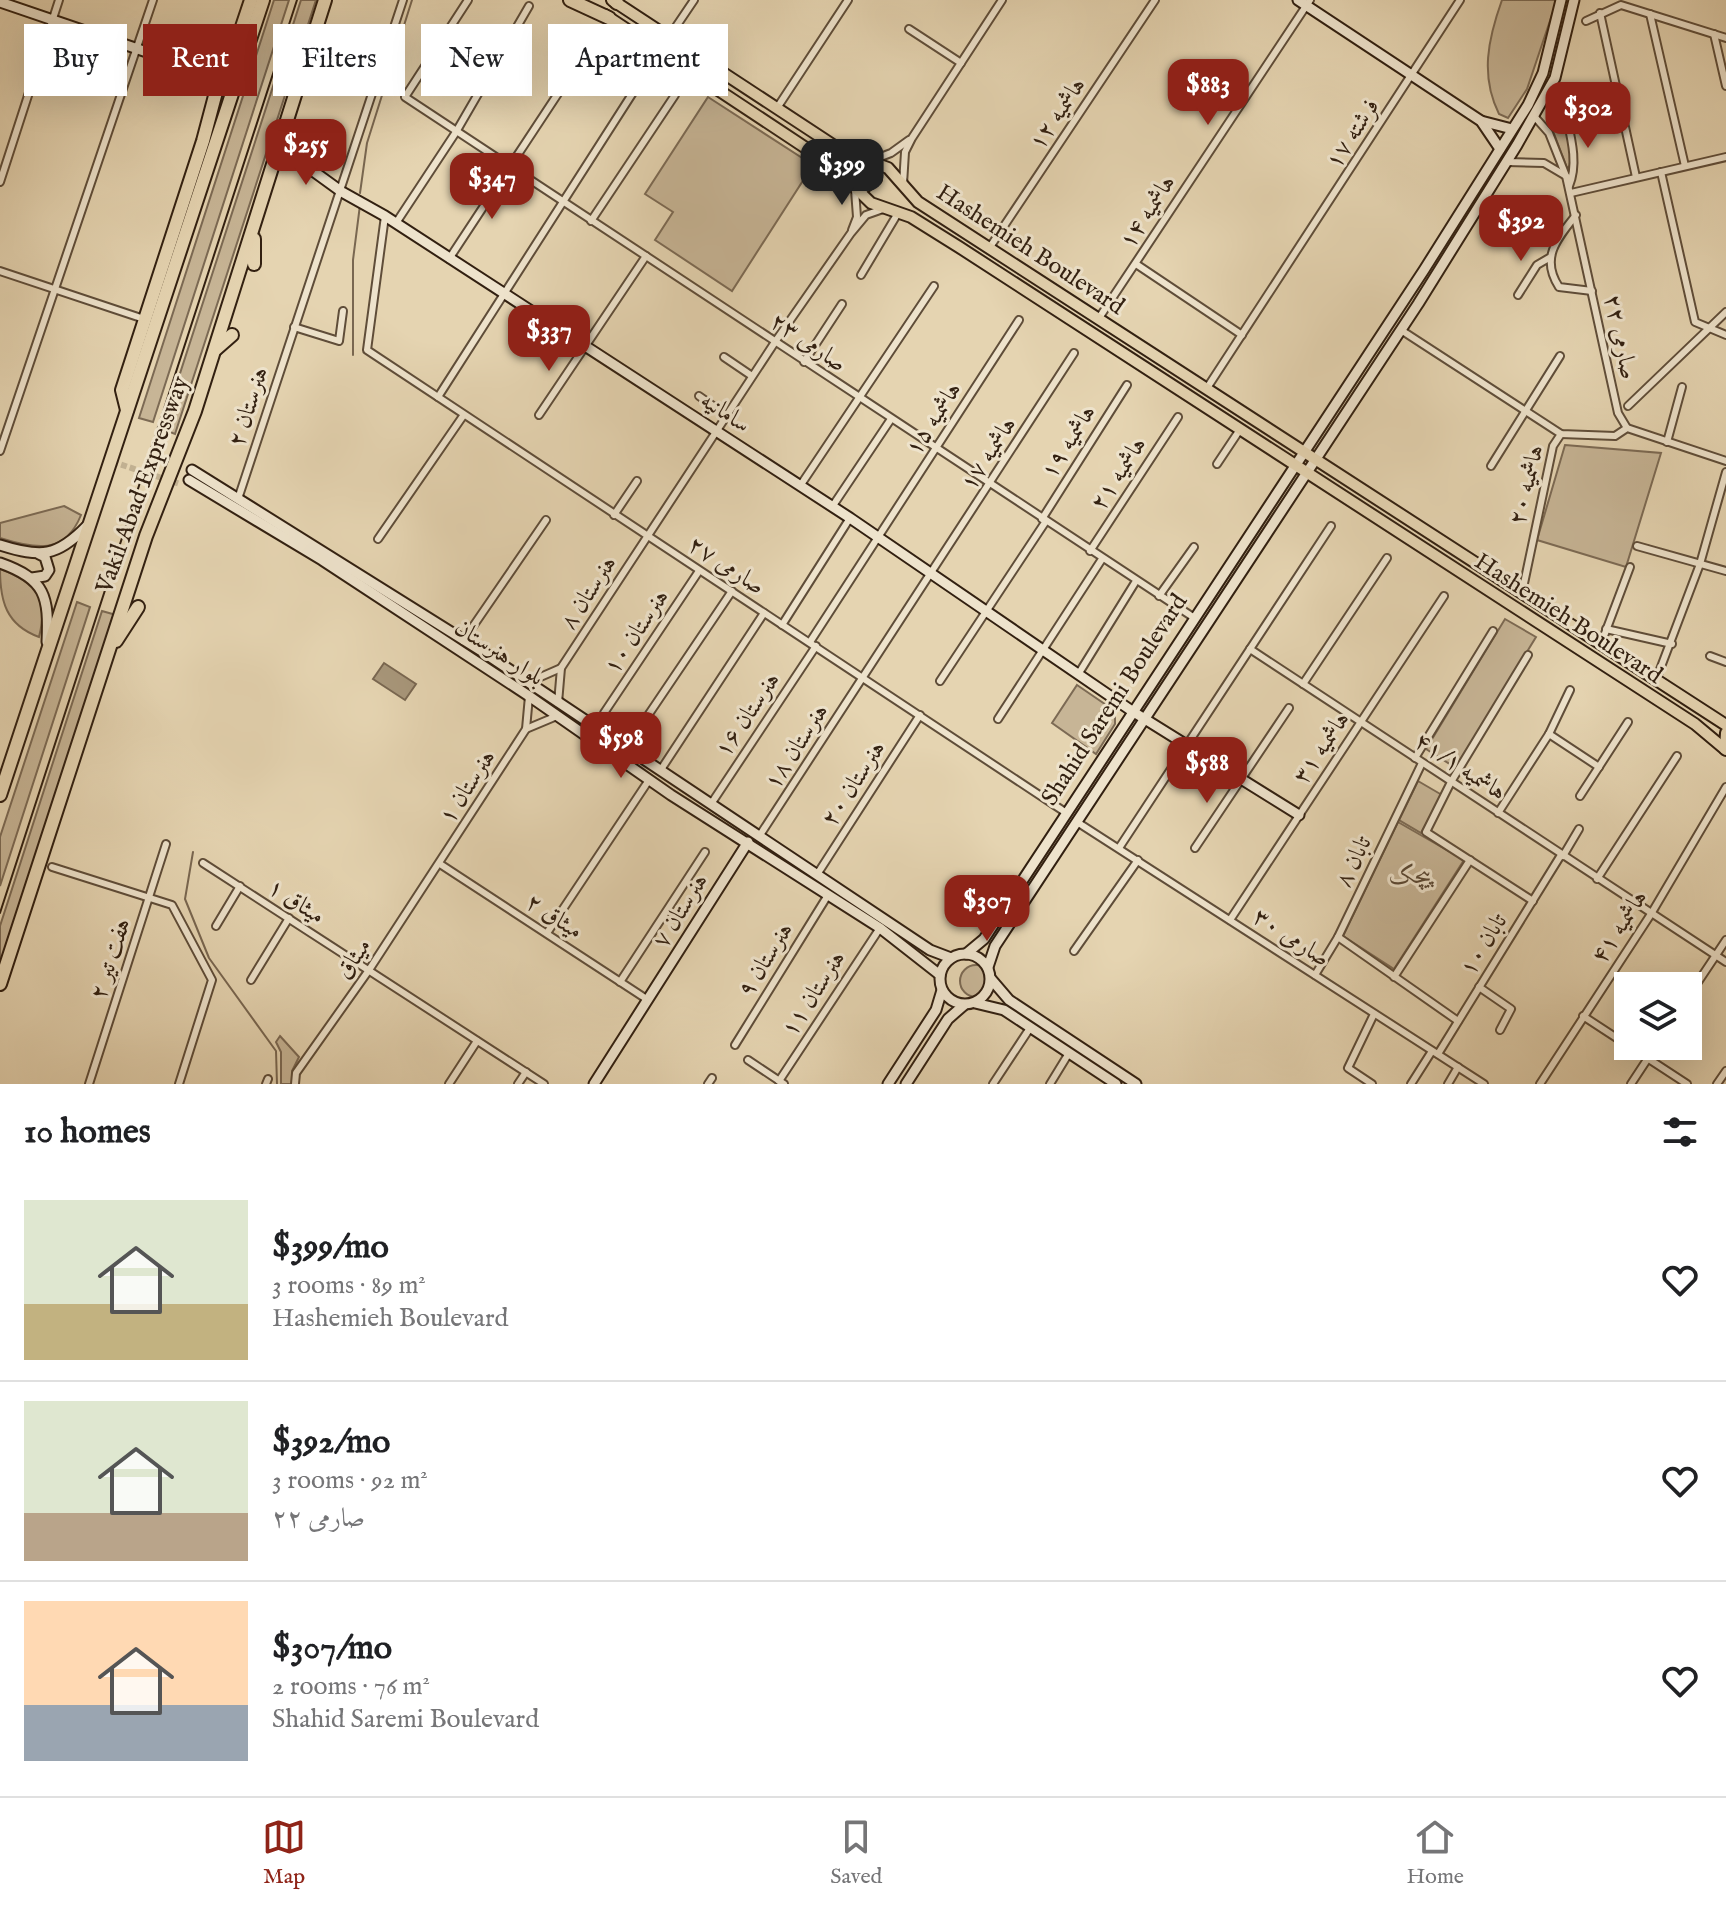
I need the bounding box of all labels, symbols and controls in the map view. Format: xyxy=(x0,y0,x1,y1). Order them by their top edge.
chip: Buy xyxy=(24,24,127,96)
chip: Rent xyxy=(143,24,257,96)
chip: Filters xyxy=(273,24,405,96)
chip: New xyxy=(421,24,532,96)
chip: Apartment xyxy=(548,24,728,96)
pin: $883 xyxy=(1161,59,1255,127)
text: $883 xyxy=(1186,68,1230,101)
street label: هاشمیه ۱۲ xyxy=(1022,72,1094,156)
pin: $302 xyxy=(1541,82,1635,150)
text: $302 xyxy=(1563,91,1613,124)
street label: فرشته ۱۷ xyxy=(1319,93,1387,175)
pin: $255 xyxy=(259,119,353,187)
text: $255 xyxy=(283,128,329,161)
pin: $399 xyxy=(795,139,889,207)
text: $399 xyxy=(819,148,865,181)
pin: $347 xyxy=(445,153,539,221)
text: $347 xyxy=(468,162,516,195)
street label: هاشمیه ۱۴ xyxy=(1113,169,1183,255)
street label: Hashemieh Boulevard xyxy=(930,178,1130,323)
pin: $392 xyxy=(1474,195,1568,263)
text: $392 xyxy=(1497,204,1545,237)
street label: صارمی ۲۲ xyxy=(1596,292,1644,382)
pin: $337 xyxy=(502,305,596,373)
street label: صارمی ۲۳ xyxy=(764,306,852,380)
text: $337 xyxy=(526,314,572,347)
street label: هنرستان ۲ xyxy=(222,363,276,451)
street label: Vakil Abad Expressway xyxy=(89,372,197,599)
street label: هاشمیه ۱۵ xyxy=(899,376,969,462)
street label: سامانیه xyxy=(694,385,756,441)
street label: هاشمیه ۱۹ xyxy=(1034,399,1104,485)
street label: هاشمیه ۱۷ xyxy=(954,411,1024,497)
street label: هاشمیه ۲۱ xyxy=(1084,431,1154,517)
street label: هاشمیه ۲۰ xyxy=(1502,442,1552,528)
street label: صارمی ۲۷ xyxy=(682,530,770,602)
street label: Hashemieh Boulevard xyxy=(1468,547,1668,692)
street label: هنرستان ۸ xyxy=(554,550,624,636)
street label: هنرستان ۱۰ xyxy=(597,584,677,680)
street label: Shahid Saremi Boulevard xyxy=(1035,588,1195,812)
street label: بلوار هنرستان xyxy=(448,612,550,694)
street label: هنرستان ۱۶ xyxy=(708,667,788,763)
street label: هنرستان ۱۸ xyxy=(758,698,836,796)
street label: هاشمیه ۳۱ xyxy=(1286,706,1358,790)
pin: $598 xyxy=(574,712,668,780)
text: $598 xyxy=(598,721,644,754)
street label: هاشمیه ۴۱/۱ xyxy=(1408,726,1512,808)
street label: هنرستان ۲۰ xyxy=(815,735,893,833)
pin: $588 xyxy=(1160,737,1254,805)
street label: هنرستان ۱ xyxy=(433,744,503,830)
text: $588 xyxy=(1185,746,1229,779)
street label: تابان ۸ xyxy=(1328,831,1380,893)
park label: پیچک xyxy=(1389,861,1435,892)
street label: هنرستان ۷ xyxy=(646,868,716,954)
street label: میثاق ۱ xyxy=(261,872,331,932)
pin: $307 xyxy=(940,875,1034,943)
text: $307 xyxy=(962,884,1012,917)
street label: هاشمیه ۴۱ xyxy=(1585,884,1655,970)
street label: میثاق ۲ xyxy=(519,887,589,947)
street label: صارمی ۳۰ xyxy=(1247,902,1335,974)
street label: تابان ۱۰ xyxy=(1453,908,1515,982)
street label: هفت تیر ۲ xyxy=(83,915,139,1003)
street label: هنرستان ۹ xyxy=(731,917,801,1003)
street label: میثاق xyxy=(329,932,379,986)
street label: هنرستان ۱۱ xyxy=(775,945,853,1043)
map controls xyxy=(1614,972,1702,1060)
button: layers xyxy=(1614,972,1702,1060)
icon: filters xyxy=(1658,1110,1702,1154)
text: 10 homes xyxy=(24,1111,151,1154)
text: $399/mo xyxy=(272,1226,389,1269)
icon: home xyxy=(88,1232,184,1328)
icon: heart xyxy=(1658,1258,1702,1302)
text: 3 rooms · 89 m² xyxy=(272,1269,426,1302)
text: Hashemieh Boulevard xyxy=(272,1302,508,1335)
text: $392/mo xyxy=(272,1421,390,1464)
icon: home xyxy=(88,1433,184,1529)
icon: heart xyxy=(1658,1459,1702,1503)
text: 3 rooms · 92 m² xyxy=(272,1464,428,1497)
text: صارمی ۲۲ xyxy=(272,1502,365,1535)
text: $307/mo xyxy=(272,1627,392,1670)
icon: home xyxy=(88,1633,184,1729)
icon: heart xyxy=(1658,1659,1702,1703)
text: 2 rooms · 76 m² xyxy=(272,1670,430,1703)
text: Shahid Saremi Boulevard xyxy=(272,1703,539,1736)
tab: Map xyxy=(262,1815,306,1891)
tab: Saved xyxy=(830,1815,882,1891)
tab: Home xyxy=(1406,1815,1464,1891)

